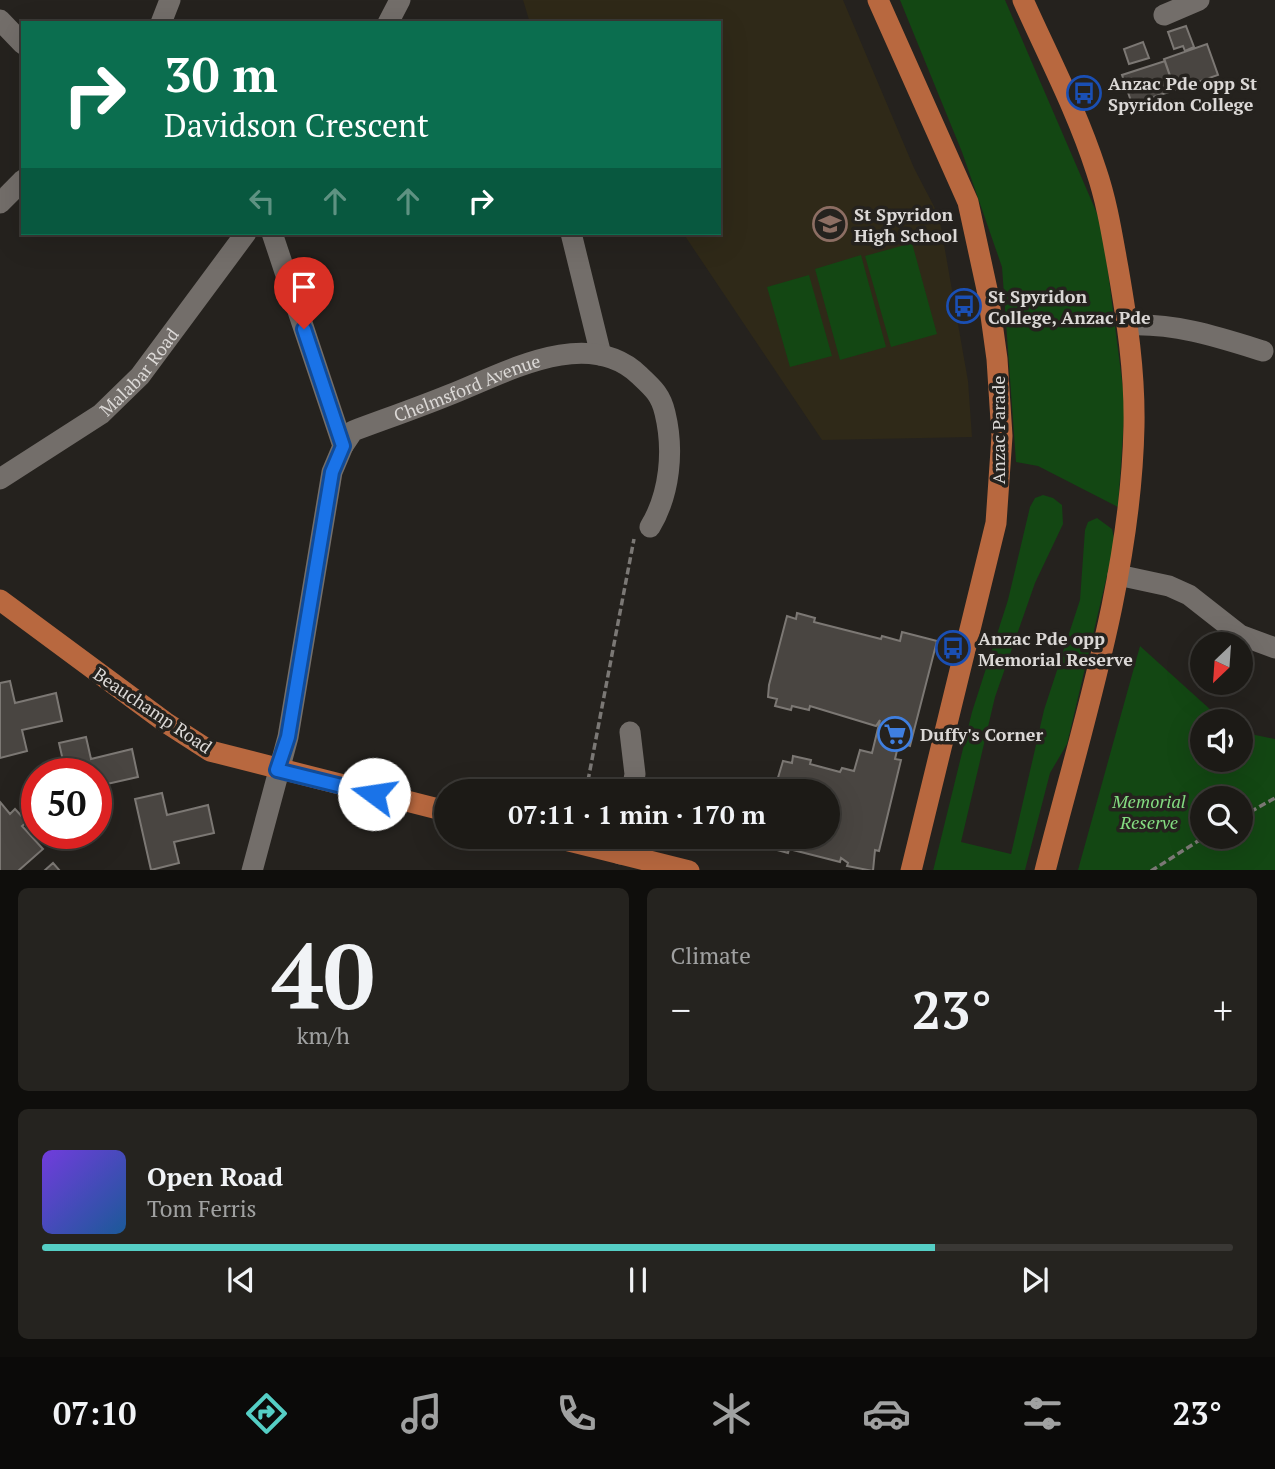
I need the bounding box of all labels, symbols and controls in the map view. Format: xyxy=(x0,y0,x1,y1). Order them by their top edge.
text: 30 m xyxy=(164,41,278,106)
icon: right xyxy=(49,49,140,140)
place label: Anzac Pde opp St Spyridon College xyxy=(1108,71,1257,116)
bus stop icon: Anzac Pde opp St Spyridon College xyxy=(1065,74,1103,112)
text: Davidson Crescent xyxy=(164,104,429,146)
icon: left xyxy=(243,182,281,220)
icon: ahead xyxy=(316,182,354,220)
icon: ahead xyxy=(389,182,427,220)
icon: right xyxy=(462,182,500,220)
place label: St Spyridon High School xyxy=(854,202,958,247)
school or university icon: St Spyridon High School xyxy=(811,205,849,243)
pin xyxy=(274,257,334,329)
icon: arrive xyxy=(285,268,323,306)
place label: St Spyridon College, Anzac Pde xyxy=(988,284,1151,329)
bus stop icon: St Spyridon College, Anzac Pde xyxy=(945,287,983,325)
street label: Malabar Road xyxy=(94,323,184,421)
street label: Chelmsford Avenue xyxy=(390,348,543,427)
street label: Anzac Parade xyxy=(986,376,1010,484)
place label: Anzac Pde opp Memorial Reserve xyxy=(978,626,1133,671)
bus stop icon: Anzac Pde opp Memorial Reserve xyxy=(934,629,972,667)
north arrow xyxy=(1190,632,1253,695)
map controls xyxy=(1190,632,1253,849)
street label: Beauchamp Road xyxy=(89,662,217,758)
button: sound xyxy=(1190,709,1253,772)
supermarket icon: Duffy's Corner xyxy=(876,715,914,753)
place label: Duffy's Corner xyxy=(920,722,1043,746)
position arrow xyxy=(337,757,411,831)
speed limit sign: 50 xyxy=(21,758,112,849)
button: search xyxy=(1190,786,1253,849)
park label: Memorial Reserve xyxy=(1111,789,1186,834)
text: 07:11 · 1 min · 170 m xyxy=(508,797,766,831)
text: 40 xyxy=(272,914,375,1035)
text: Climate xyxy=(671,940,751,971)
text: 23° xyxy=(912,975,992,1044)
text: − xyxy=(671,985,691,1035)
text: + xyxy=(1213,985,1233,1035)
text: km/h xyxy=(297,1020,350,1051)
text: Open Road xyxy=(147,1159,283,1193)
text: Tom Ferris xyxy=(147,1193,257,1224)
icon: previous xyxy=(222,1261,260,1299)
icon: pause xyxy=(619,1261,657,1299)
icon: next xyxy=(1016,1261,1054,1299)
icon: directions xyxy=(242,1389,291,1438)
icon: music xyxy=(397,1389,446,1438)
icon: phone xyxy=(552,1389,601,1438)
icon: climate xyxy=(707,1389,756,1438)
icon: car xyxy=(862,1389,911,1438)
icon: filters xyxy=(1018,1389,1067,1438)
text: 07:10 xyxy=(53,1392,136,1434)
text: 23° xyxy=(1173,1392,1222,1434)

